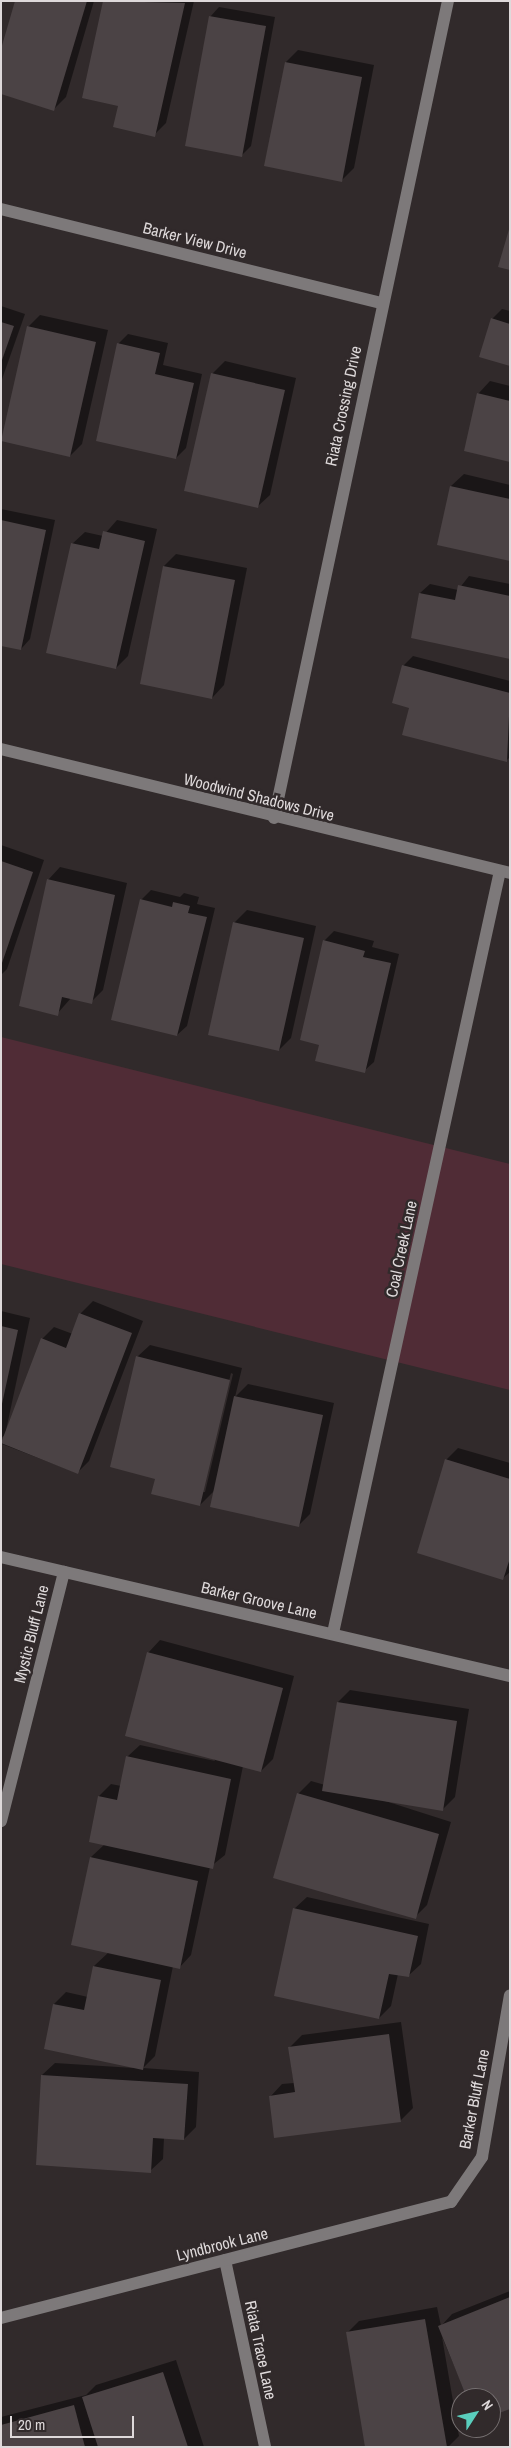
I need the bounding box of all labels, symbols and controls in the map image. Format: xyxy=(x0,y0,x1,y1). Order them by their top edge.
street label: Barker View Drive xyxy=(141,218,249,262)
street label: Riata Crossing Drive xyxy=(321,344,365,468)
street label: Woodwind Shadows Drive xyxy=(182,769,336,825)
street label: Coal Creek Lane xyxy=(381,1199,421,1299)
street label: Barker Groove Lane xyxy=(199,1577,319,1623)
street label: Mystic Bluff Lane xyxy=(10,1583,52,1685)
street label: Barker Bluff Lane xyxy=(455,2048,493,2150)
street label: Lyndbrook Lane xyxy=(174,2223,270,2265)
street label: Riata Trace Lane xyxy=(241,2299,281,2401)
north arrow xyxy=(451,2388,501,2438)
text: N xyxy=(478,2396,497,2414)
scale bar xyxy=(12,2406,136,2438)
text: 20 m xyxy=(18,2414,45,2435)

